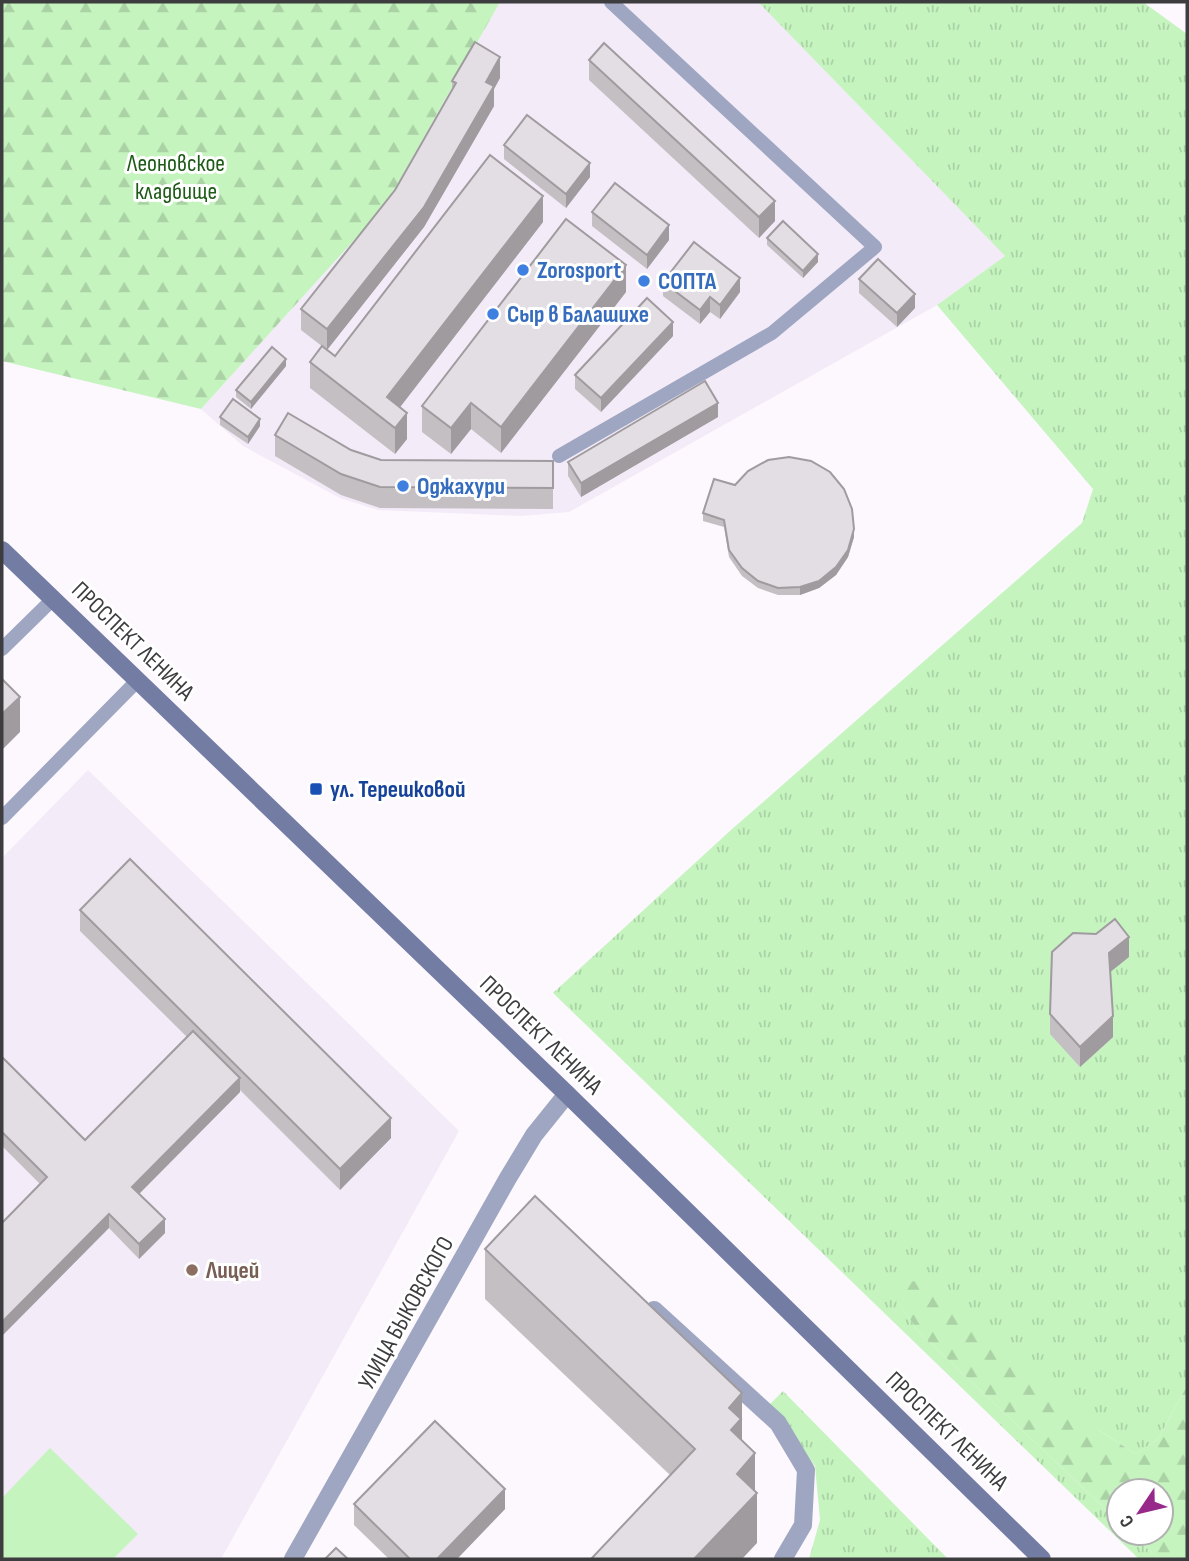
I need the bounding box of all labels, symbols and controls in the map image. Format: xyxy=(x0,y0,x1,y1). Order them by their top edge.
park label: Леоновское кладбище xyxy=(126,149,225,206)
place label: Zorosport xyxy=(537,256,621,285)
marker: Zorosport xyxy=(515,262,531,278)
place label: СОПТА xyxy=(658,267,717,296)
marker: СОПТА xyxy=(636,273,652,289)
place label: Сыр в Балашихе xyxy=(507,300,649,329)
marker: Сыр в Балашихе xyxy=(485,306,501,322)
place label: Оджахури xyxy=(417,472,505,501)
marker: Оджахури xyxy=(395,478,411,494)
street label: ПРОСПЕКТ ЛЕНИНА xyxy=(66,575,201,707)
place label: ул. Терешковой xyxy=(330,775,466,804)
marker: ул. Терешковой xyxy=(308,781,324,797)
street label: ПРОСПЕКТ ЛЕНИНА xyxy=(474,969,609,1101)
street label: УЛИЦА БЫКОВСКОГО xyxy=(352,1231,460,1395)
place label: Лицей xyxy=(205,1256,259,1285)
marker: Лицей xyxy=(184,1262,200,1278)
street label: ПРОСПЕКТ ЛЕНИНА xyxy=(880,1365,1015,1497)
north arrow xyxy=(1105,1477,1175,1547)
text: С xyxy=(1115,1510,1140,1531)

